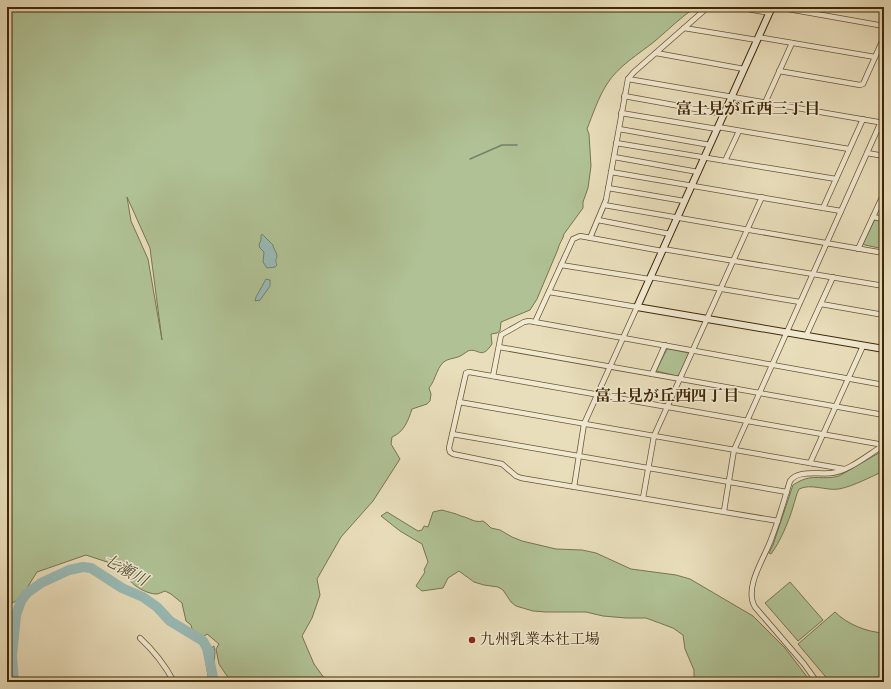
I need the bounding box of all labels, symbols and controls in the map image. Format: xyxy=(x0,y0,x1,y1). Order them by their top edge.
district label: 富士見が丘西三丁目 xyxy=(676,100,820,118)
district label: 富士見が丘西四丁目 xyxy=(595,387,739,405)
water label: 七瀬川 xyxy=(100,551,153,591)
place label: 九州乳業本社工場 xyxy=(480,631,600,648)
marker: 九州乳業本社工場 xyxy=(467,635,477,645)

